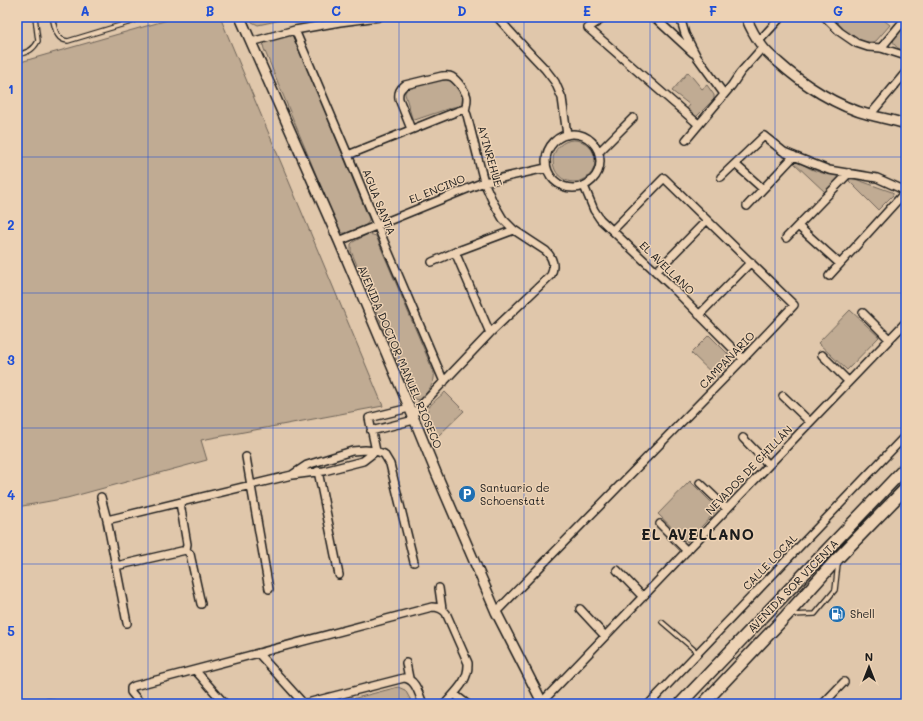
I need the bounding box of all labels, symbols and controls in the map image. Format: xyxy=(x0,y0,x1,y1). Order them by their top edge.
text: A xyxy=(80,2,90,19)
text: B xyxy=(206,2,215,19)
text: C xyxy=(331,2,341,19)
text: D xyxy=(457,2,467,19)
text: E xyxy=(583,2,591,19)
text: F xyxy=(709,2,717,19)
text: G xyxy=(833,2,843,19)
text: 1 xyxy=(8,80,14,97)
street label: AYINREHUE xyxy=(475,124,506,188)
street label: AGUA SANTA xyxy=(359,167,400,237)
street label: EL ENCINO xyxy=(406,170,467,207)
text: 2 xyxy=(7,216,15,233)
street label: EL AVELLANO xyxy=(637,238,698,298)
street label: AVENIDA DOCTOR MANUEL RIOSECO xyxy=(355,263,446,451)
street label: CAMPANARIO xyxy=(696,328,758,391)
text: 3 xyxy=(7,351,15,368)
street label: NEVADOS DE CHILLÁN xyxy=(702,422,795,518)
place label: Santuario de Schoenstatt xyxy=(480,480,550,508)
parking icon: Santuario de Schoenstatt xyxy=(457,484,477,504)
text: 4 xyxy=(7,486,15,503)
district label: EL AVELLANO xyxy=(641,524,755,544)
street label: CALLE LOCAL xyxy=(739,530,800,593)
street label: AVENIDA SOR VICENTA xyxy=(744,536,841,636)
fuel station icon: Shell xyxy=(827,604,847,624)
place label: Shell xyxy=(850,606,875,621)
text: 5 xyxy=(7,622,15,639)
north arrow xyxy=(849,647,889,687)
text: N xyxy=(865,649,873,664)

